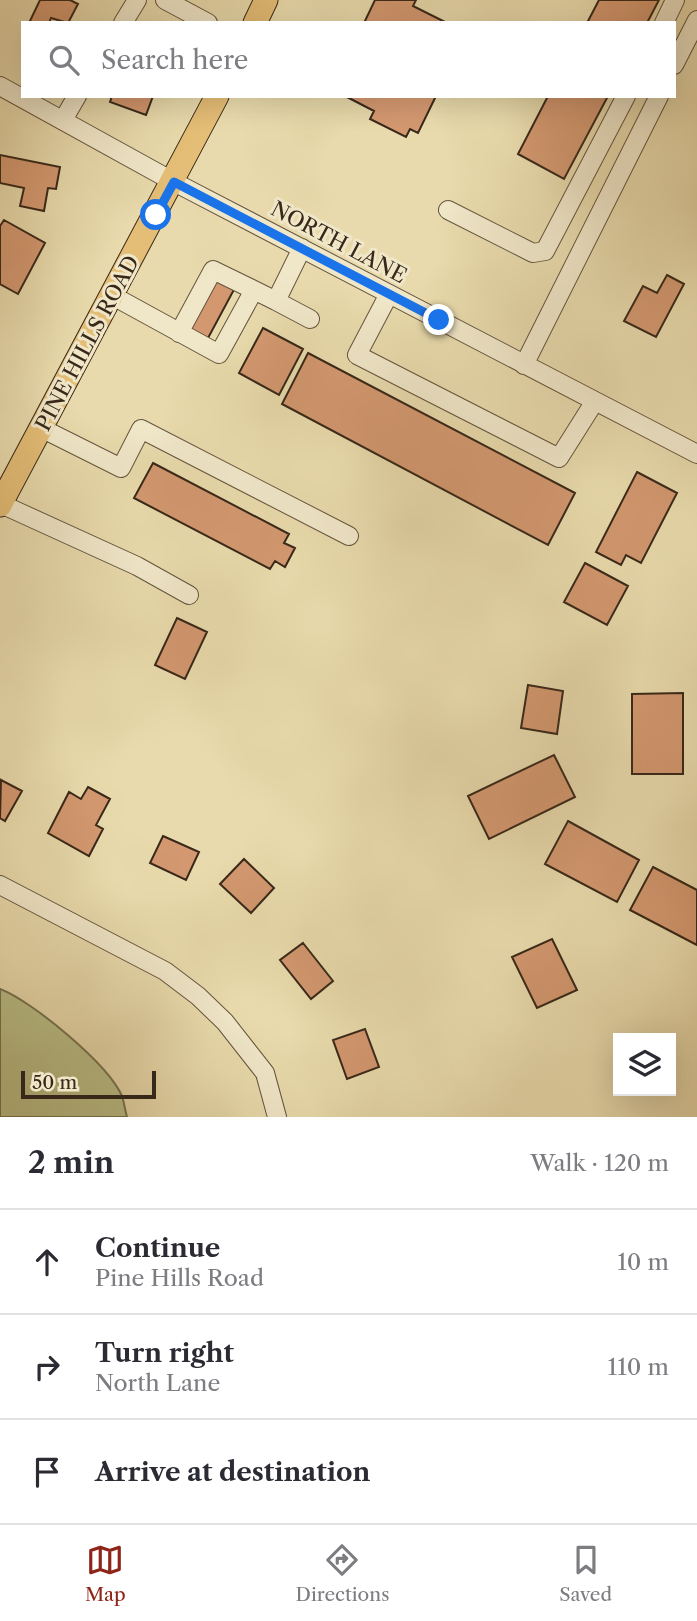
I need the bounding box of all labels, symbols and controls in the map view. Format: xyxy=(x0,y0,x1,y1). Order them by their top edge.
search box xyxy=(21,21,676,98)
icon: search xyxy=(45,41,83,79)
text: Search here xyxy=(101,44,248,76)
street label: NORTH LANE xyxy=(267,196,411,288)
route start xyxy=(140,199,171,230)
street label: PINE HILLS ROAD xyxy=(30,251,144,435)
route end xyxy=(423,304,454,335)
map controls xyxy=(613,1033,676,1096)
button: layers xyxy=(613,1033,676,1096)
scale bar xyxy=(21,1068,156,1100)
text: 50 m xyxy=(32,1071,77,1094)
text: 2 min xyxy=(28,1144,114,1181)
text: Walk · 120 m xyxy=(530,1149,669,1177)
text: Continue xyxy=(95,1232,220,1264)
icon: ahead xyxy=(28,1243,66,1281)
text: 10 m xyxy=(617,1248,669,1276)
text: Pine Hills Road xyxy=(95,1264,264,1292)
text: Turn right xyxy=(95,1337,234,1369)
icon: right xyxy=(28,1348,66,1386)
text: 110 m xyxy=(608,1353,669,1381)
text: North Lane xyxy=(95,1369,220,1397)
icon: arrive xyxy=(28,1453,66,1491)
text: Arrive at destination xyxy=(95,1456,370,1488)
tab: Map xyxy=(85,1541,126,1606)
tab: Directions xyxy=(296,1541,389,1606)
tab: Saved xyxy=(559,1541,612,1606)

